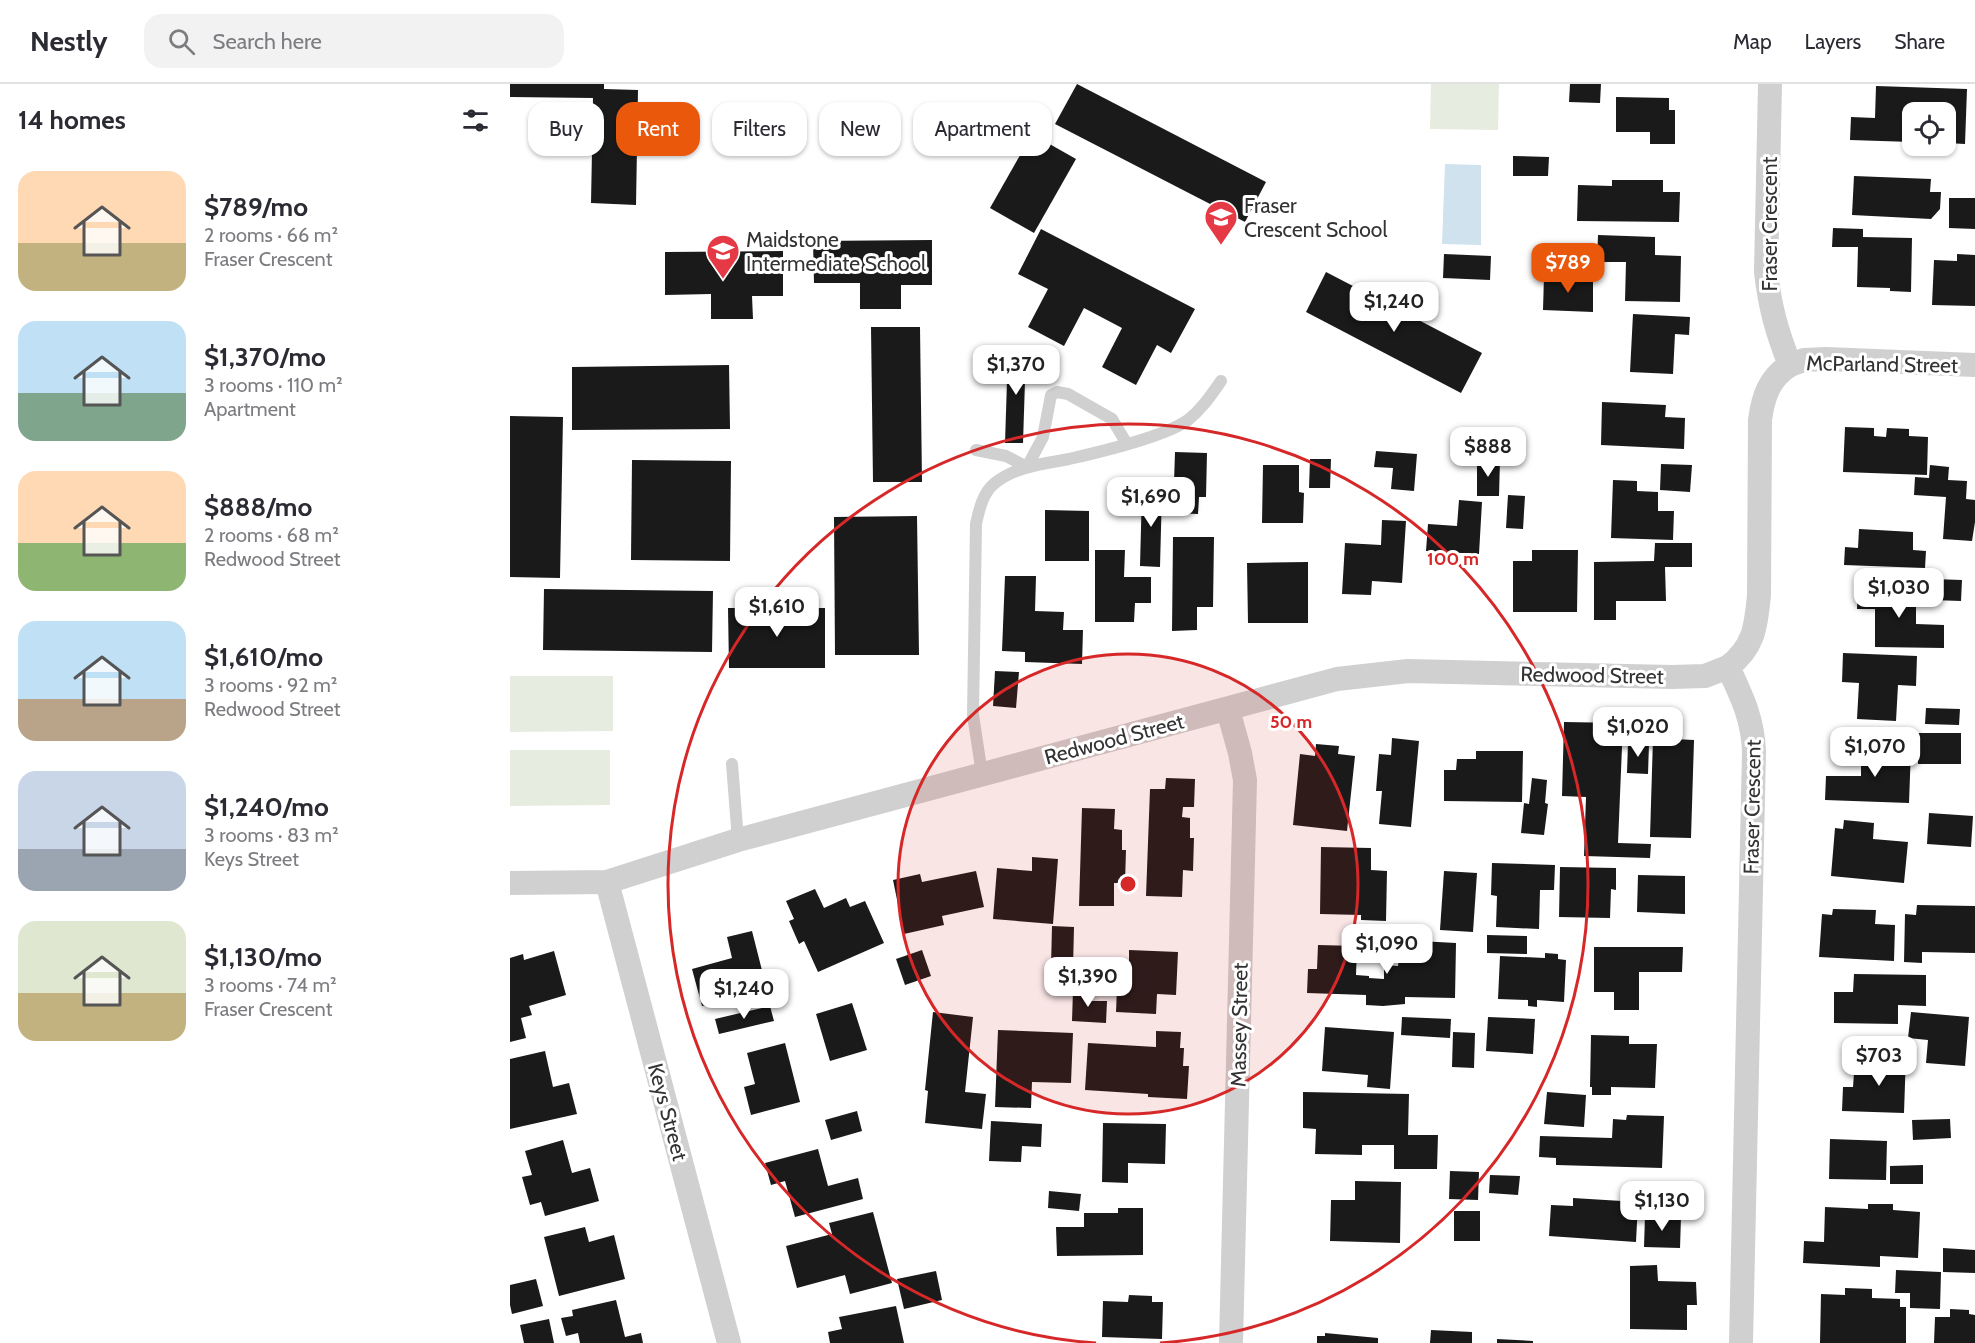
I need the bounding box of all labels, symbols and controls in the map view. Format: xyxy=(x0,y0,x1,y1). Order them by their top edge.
search box xyxy=(144,14,564,68)
text: Nestly xyxy=(30,24,108,58)
icon: search xyxy=(165,25,198,58)
text: Search here xyxy=(213,28,322,55)
text: Map xyxy=(1733,29,1772,54)
text: Layers xyxy=(1805,29,1861,54)
text: Share xyxy=(1894,29,1945,54)
chip: Buy xyxy=(528,102,604,156)
chip: Rent xyxy=(616,102,700,156)
chip: Filters xyxy=(712,102,807,156)
chip: New xyxy=(819,102,901,156)
chip: Apartment xyxy=(913,102,1052,156)
map controls xyxy=(1902,102,1956,156)
button: locate xyxy=(1902,102,1956,156)
text: 14 homes xyxy=(18,104,126,136)
icon: filters xyxy=(459,104,492,137)
street label: Fraser Crescent xyxy=(1757,157,1782,291)
text: $789/mo xyxy=(204,191,308,223)
place label: Fraser Crescent School xyxy=(1244,193,1387,242)
icon: home xyxy=(66,195,138,267)
school or university icon: Fraser Crescent School xyxy=(1203,199,1239,246)
text: 2 rooms · 66 m² xyxy=(204,223,338,247)
place label: Maidstone Intermediate School xyxy=(746,227,926,276)
school or university icon: Maidstone Intermediate School xyxy=(705,233,741,280)
pin: $789 xyxy=(1532,243,1604,294)
text: Fraser Crescent xyxy=(204,247,332,271)
text: $789 xyxy=(1545,250,1591,274)
pin: $1,240 xyxy=(1345,282,1443,333)
text: $1,240 xyxy=(1364,289,1424,313)
text: $1,370/mo xyxy=(204,341,326,373)
icon: home xyxy=(66,345,138,417)
pin: $1,370 xyxy=(967,345,1065,396)
street label: McParland Street xyxy=(1806,350,1958,378)
text: $1,370 xyxy=(987,352,1045,376)
text: 3 rooms · 110 m² xyxy=(204,373,343,397)
text: Apartment xyxy=(204,397,296,421)
pin: $888 xyxy=(1452,427,1524,478)
text: $888 xyxy=(1464,434,1512,458)
pin: $1,690 xyxy=(1102,477,1200,528)
text: $1,690 xyxy=(1121,484,1181,508)
text: $888/mo xyxy=(204,491,312,523)
icon: home xyxy=(66,495,138,567)
text: 2 rooms · 68 m² xyxy=(204,523,339,547)
text: Redwood Street xyxy=(204,547,340,571)
text: 100 m xyxy=(1427,548,1479,570)
pin: $1,030 xyxy=(1850,568,1948,619)
text: $1,030 xyxy=(1868,575,1930,599)
pin: $1,610 xyxy=(728,587,826,638)
text: $1,610 xyxy=(749,594,805,618)
text: $1,610/mo xyxy=(204,641,323,673)
icon: home xyxy=(66,645,138,717)
street label: Redwood Street xyxy=(1520,661,1664,689)
text: 3 rooms · 92 m² xyxy=(204,673,337,697)
text: Redwood Street xyxy=(204,697,340,721)
pin: $1,020 xyxy=(1589,707,1687,758)
street label: Redwood Street xyxy=(1042,708,1186,770)
text: 50 m xyxy=(1270,711,1312,733)
text: $1,020 xyxy=(1607,714,1669,738)
pin: $1,070 xyxy=(1826,727,1924,778)
text: $1,070 xyxy=(1844,734,1906,758)
street label: Fraser Crescent xyxy=(1738,739,1766,875)
text: $1,240/mo xyxy=(204,791,329,823)
icon: home xyxy=(66,795,138,867)
text: 3 rooms · 83 m² xyxy=(204,823,339,847)
text: Keys Street xyxy=(204,847,299,871)
centre of rings xyxy=(1118,874,1138,894)
pin: $1,090 xyxy=(1338,924,1436,975)
text: $1,090 xyxy=(1356,931,1418,955)
text: $1,130/mo xyxy=(204,941,322,973)
icon: home xyxy=(66,945,138,1017)
pin: $1,390 xyxy=(1039,957,1137,1008)
street label: Massey Street xyxy=(1225,963,1253,1087)
text: $1,390 xyxy=(1058,964,1118,988)
pin: $1,240 xyxy=(695,969,793,1020)
text: 3 rooms · 74 m² xyxy=(204,973,337,997)
text: $1,240 xyxy=(714,976,774,1000)
text: Fraser Crescent xyxy=(204,997,332,1021)
pin: $703 xyxy=(1843,1036,1915,1087)
text: $703 xyxy=(1856,1043,1902,1067)
street label: Keys Street xyxy=(643,1061,693,1163)
pin: $1,130 xyxy=(1613,1181,1711,1232)
text: $1,130 xyxy=(1634,1188,1690,1212)

